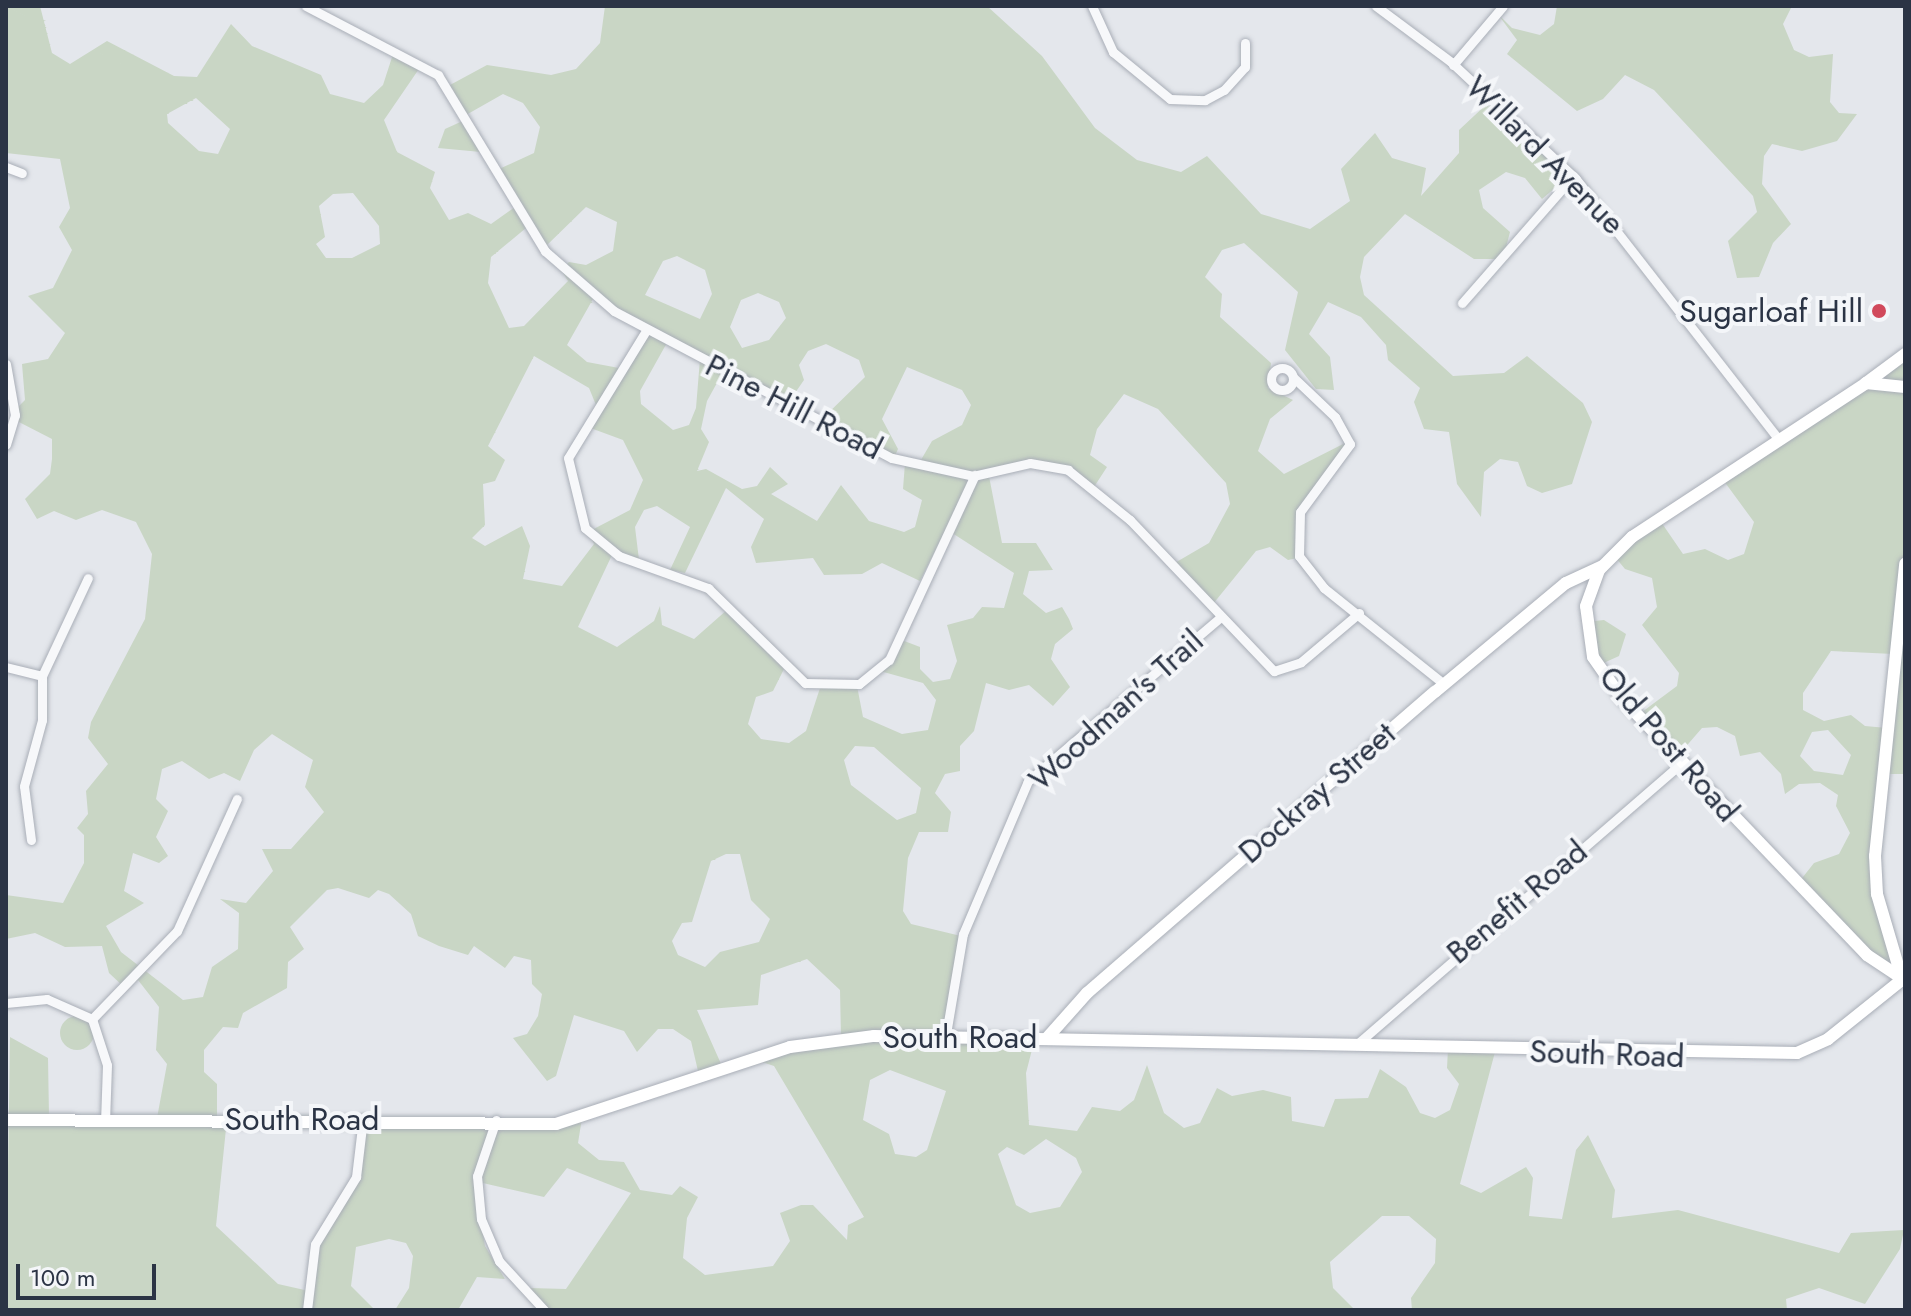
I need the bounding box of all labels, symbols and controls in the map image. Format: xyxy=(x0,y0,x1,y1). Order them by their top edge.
street label: Willard Avenue xyxy=(1458,68,1632,242)
place label: Sugarloaf Hill xyxy=(1679,292,1863,330)
marker: Sugarloaf Hill xyxy=(1870,302,1888,320)
street label: Pine Hill Road xyxy=(699,346,889,468)
street label: Woodman's Trail xyxy=(1021,622,1211,798)
street label: Old Post Road xyxy=(1591,658,1747,830)
street label: Dockray Street xyxy=(1231,715,1403,871)
street label: Benefit Road xyxy=(1439,832,1595,972)
street label: South Road xyxy=(883,1018,1037,1056)
street label: South Road xyxy=(1529,1032,1685,1076)
street label: South Road xyxy=(225,1100,379,1138)
scale bar xyxy=(20,1248,160,1298)
text: 100 m xyxy=(30,1260,96,1295)

